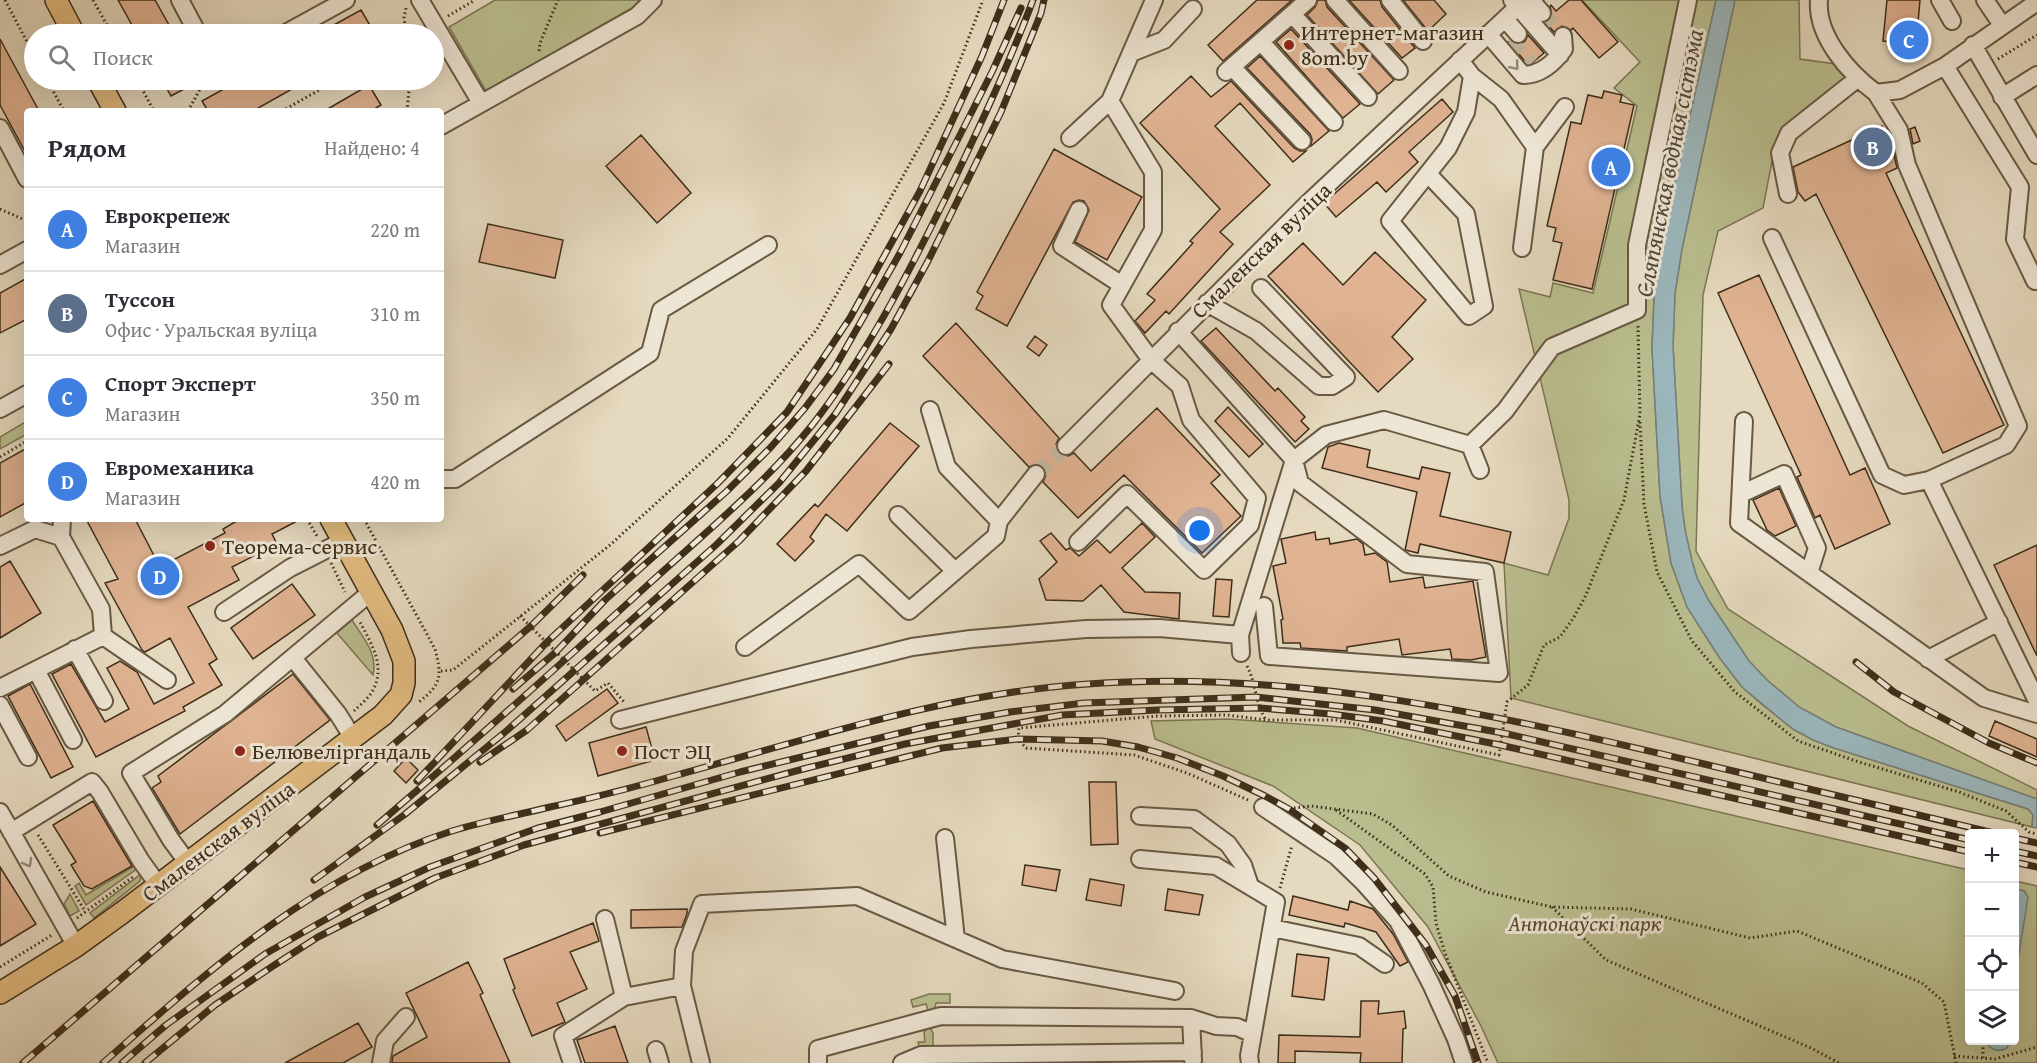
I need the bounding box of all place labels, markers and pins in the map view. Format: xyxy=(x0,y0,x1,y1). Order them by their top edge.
place label: Интернет-магазин 8om.by xyxy=(1301,16,1484,73)
pin: C xyxy=(1890,18,1928,63)
marker: Интернет-магазин 8om.by xyxy=(1282,38,1296,52)
pin: B xyxy=(1854,124,1892,170)
pin: A xyxy=(1592,144,1630,190)
place label: Теорема-сервис xyxy=(222,530,378,562)
marker: Теорема-сервис xyxy=(203,539,217,553)
pin: D xyxy=(140,554,180,598)
place label: Белювеліргандаль xyxy=(252,735,431,767)
place label: Пост ЭЦ xyxy=(634,735,711,767)
marker: Белювеліргандаль xyxy=(233,744,247,758)
marker: Пост ЭЦ xyxy=(615,744,629,758)

